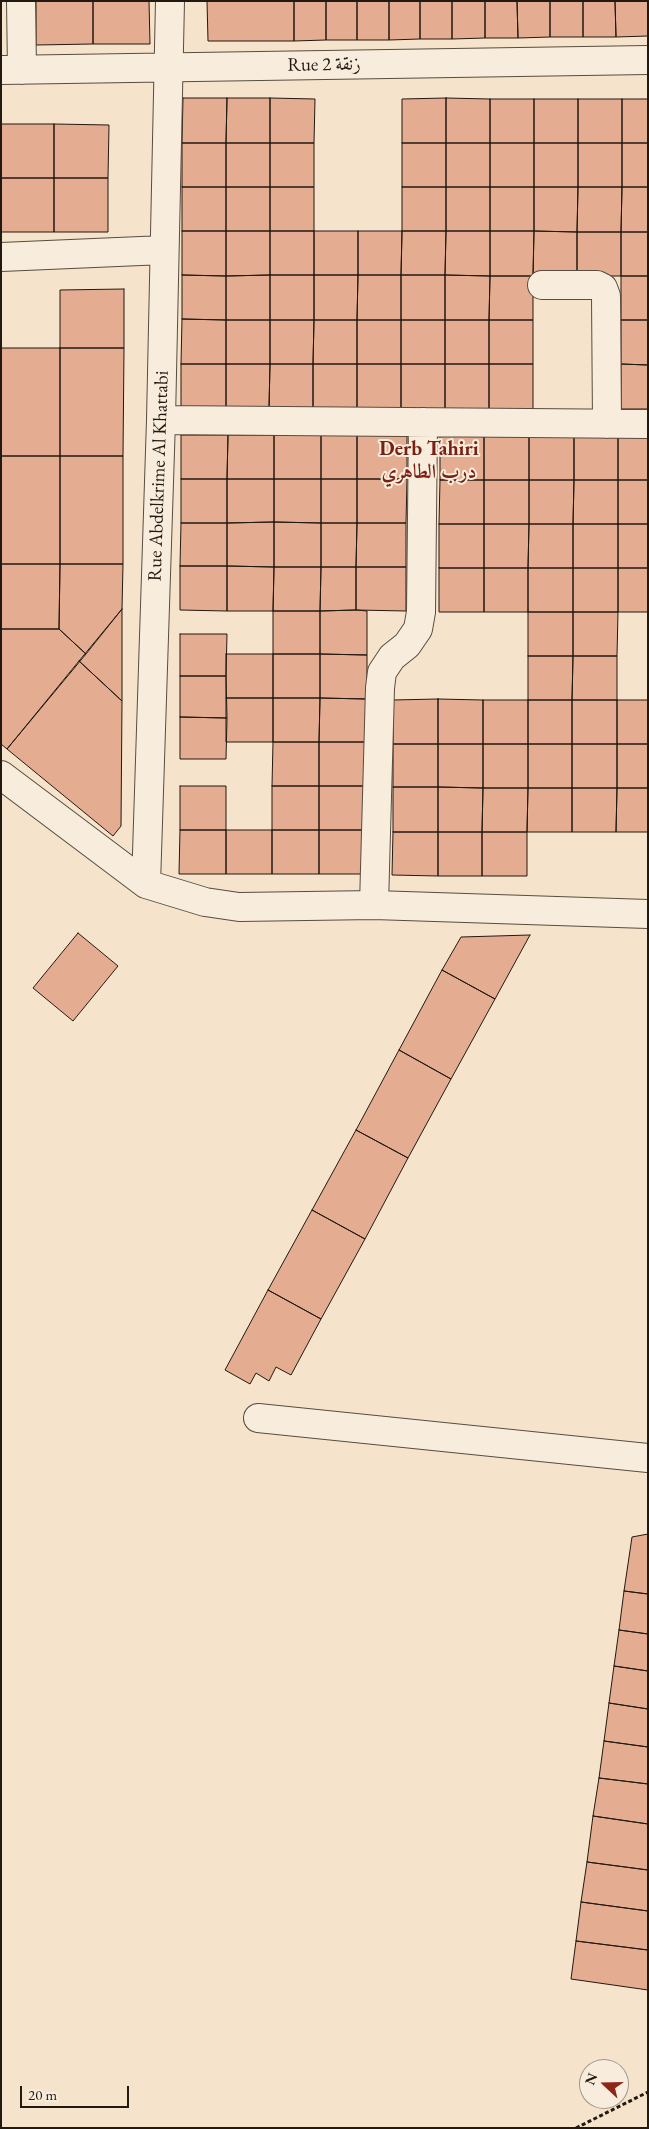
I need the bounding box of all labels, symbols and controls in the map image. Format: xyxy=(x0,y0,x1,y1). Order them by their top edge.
street label: Rue 2 زنقة xyxy=(287,53,361,77)
street label: Rue Abdelkrime Al Khattabi xyxy=(144,370,174,582)
district label: Derb Tahiri درب الطاهري xyxy=(379,438,479,485)
north arrow xyxy=(579,2059,629,2109)
text: N xyxy=(580,2070,601,2088)
scale bar xyxy=(22,2076,131,2108)
text: 20 m xyxy=(28,2085,57,2104)

